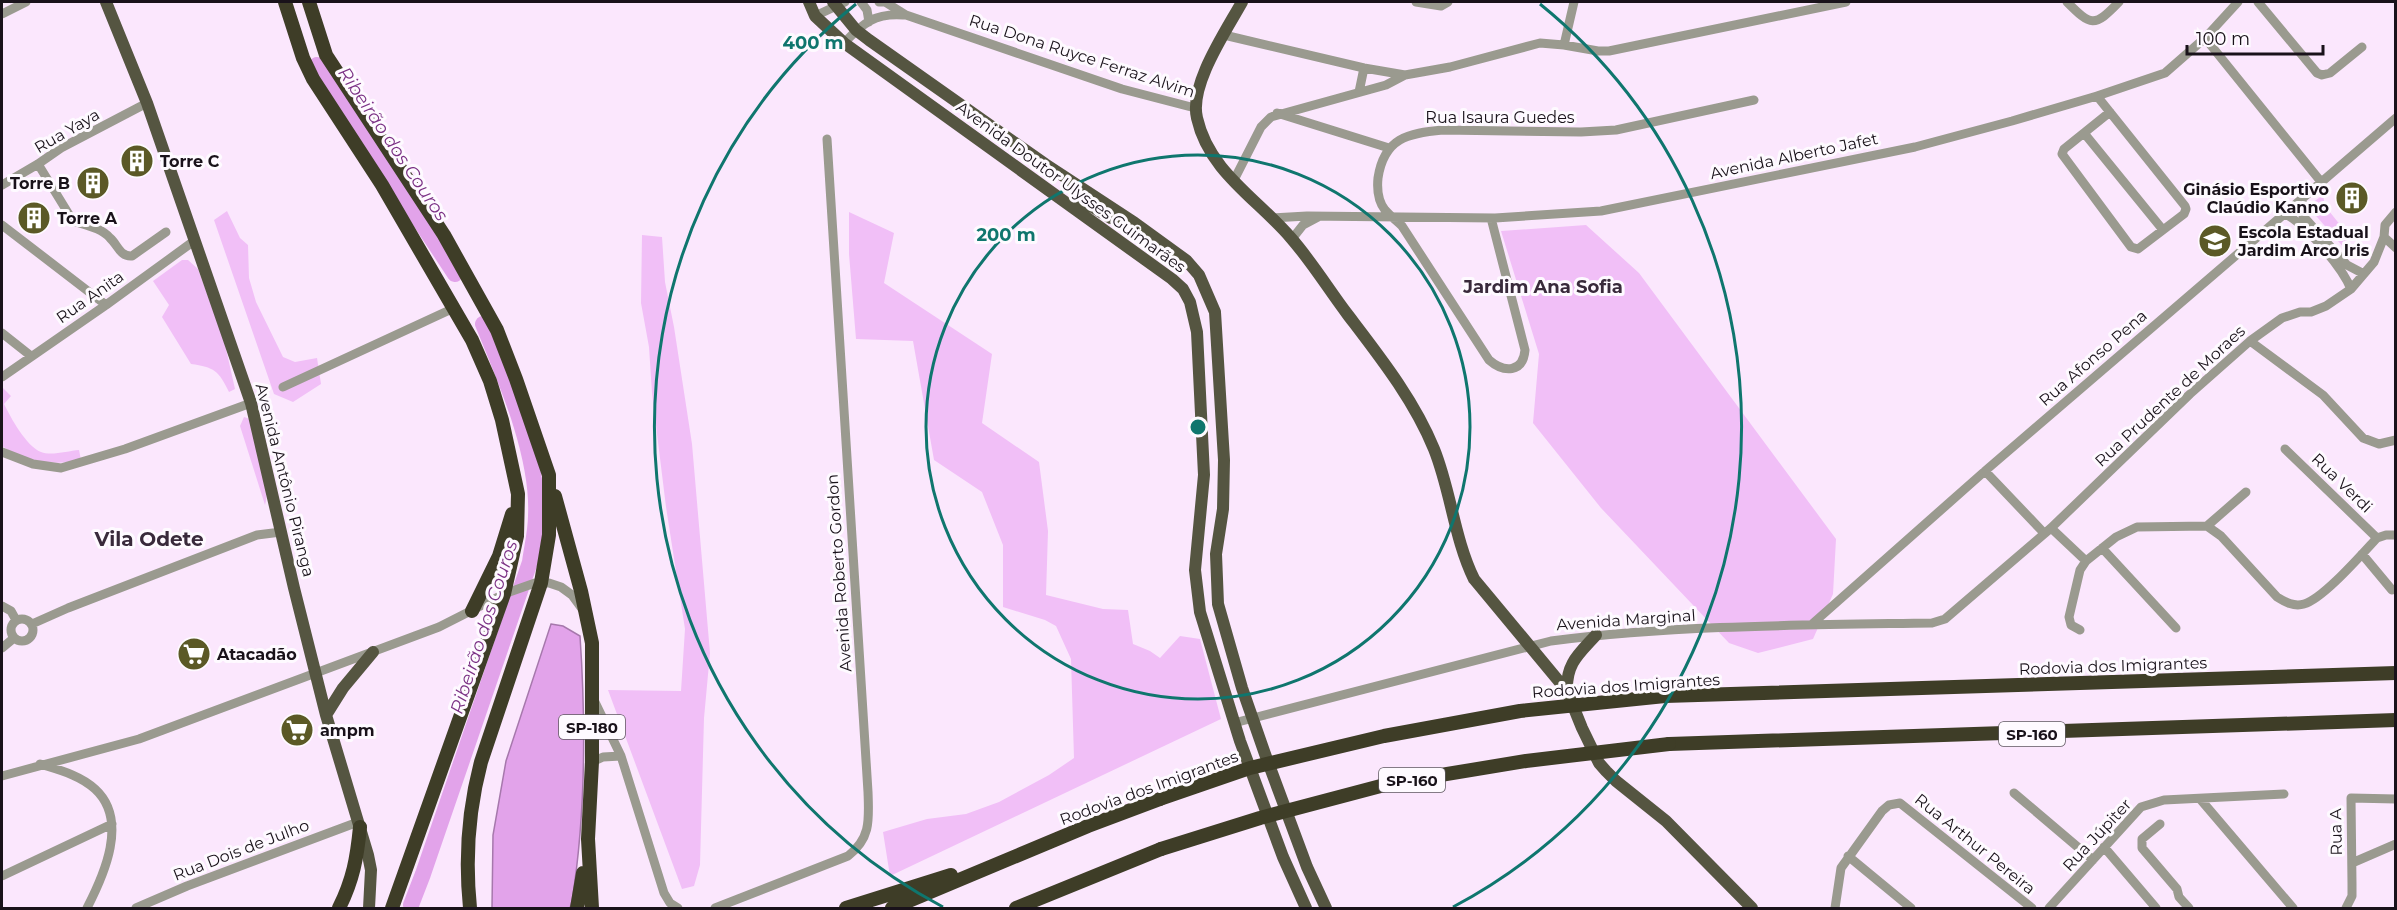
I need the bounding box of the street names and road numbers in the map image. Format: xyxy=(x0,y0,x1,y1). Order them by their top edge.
street label: Rua Dona Ruyce Ferraz Alvim xyxy=(967,10,1197,102)
street label: Avenida Doutor Ulysses Guimarães xyxy=(953,97,1190,277)
street label: Rua Yaya xyxy=(31,105,103,157)
street label: Rua Isaura Guedes xyxy=(1425,108,1575,127)
street label: Avenida Alberto Jafet xyxy=(1708,129,1880,183)
street label: Rua Anita xyxy=(53,267,127,327)
street label: Rua Afonso Pena xyxy=(2035,306,2151,410)
street label: Rua Prudente de Moraes xyxy=(2091,321,2249,471)
street label: Avenida Antônio Piranga xyxy=(252,381,318,579)
street label: Rua Verdi xyxy=(2308,449,2376,517)
street label: Avenida Roberto Gordon xyxy=(823,473,855,673)
street label: Avenida Marginal xyxy=(1556,606,1696,634)
street label: Rodovia dos Imigrantes xyxy=(2018,653,2208,679)
street label: Rodovia dos Imigrantes xyxy=(1531,670,1721,702)
road number: SP-180 xyxy=(559,715,625,739)
road number: SP-160 xyxy=(1999,722,2065,746)
street label: Rodovia dos Imigrantes xyxy=(1057,747,1241,829)
road number: SP-160 xyxy=(1379,768,1445,792)
street label: Rua Arthur Pereira xyxy=(1911,790,2039,898)
street label: Rua Júpiter xyxy=(2059,795,2135,875)
street label: Rua A xyxy=(2326,808,2346,856)
street label: Rua Dois de Julho xyxy=(170,815,312,885)

